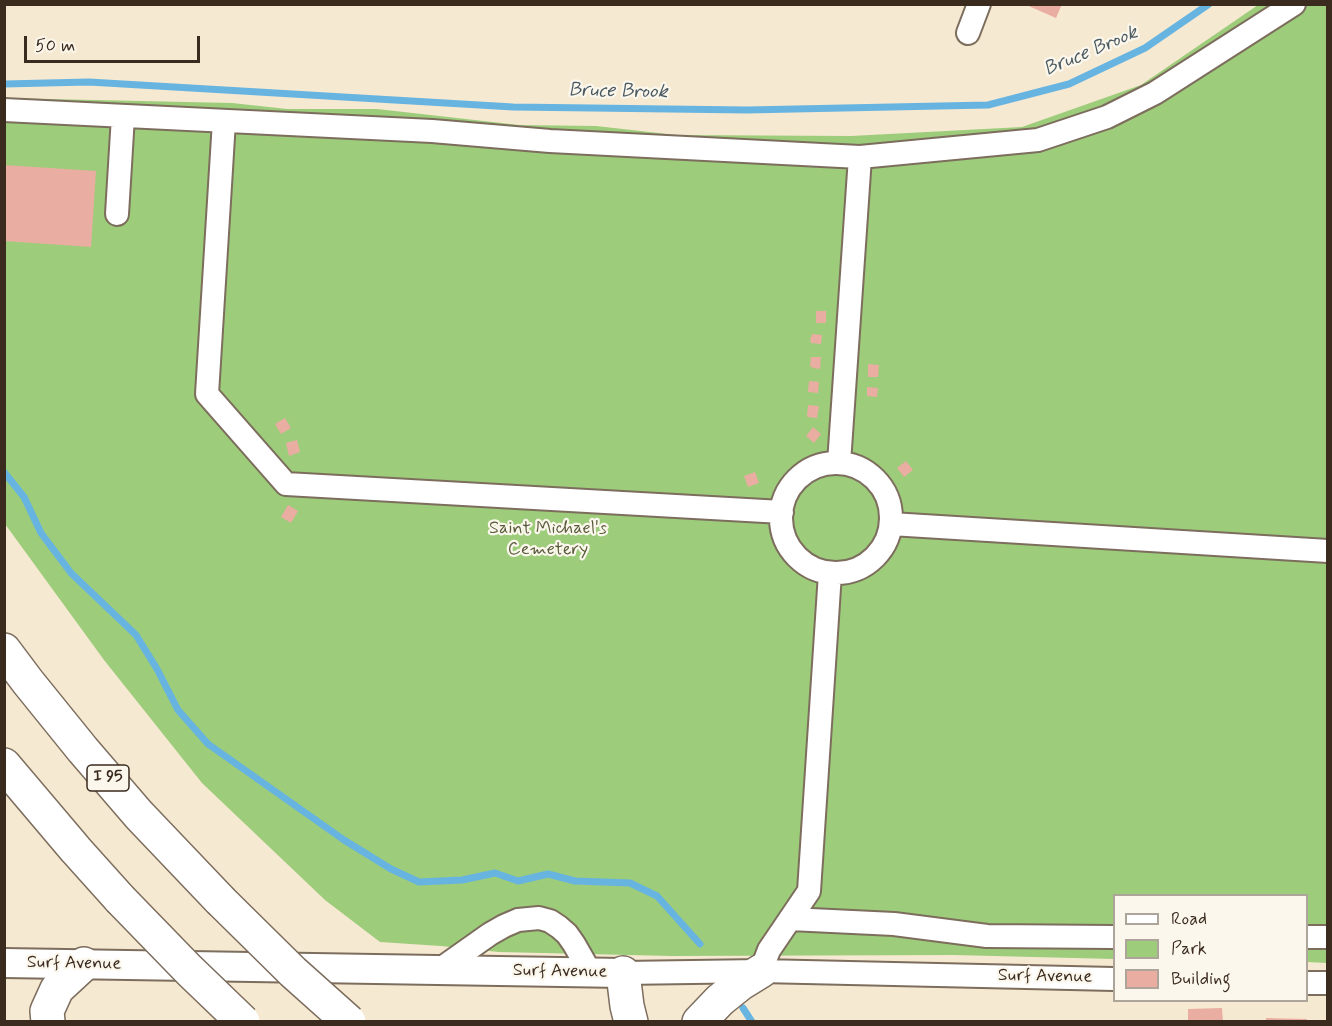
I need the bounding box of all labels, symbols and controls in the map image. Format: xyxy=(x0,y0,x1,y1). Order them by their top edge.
water label: Bruce Brook xyxy=(1041,22,1141,82)
scale bar xyxy=(27,24,202,62)
text: 50 m xyxy=(35,34,75,58)
water label: Bruce Brook xyxy=(568,79,668,105)
park label: Saint Michael's Cemetery xyxy=(489,518,607,560)
road number: I 95 xyxy=(87,765,129,791)
legend xyxy=(1113,894,1308,1002)
text: Road xyxy=(1171,907,1207,931)
text: Park xyxy=(1171,937,1207,961)
street label: Surf Avenue xyxy=(27,952,121,976)
street label: Surf Avenue xyxy=(513,960,607,984)
street label: Surf Avenue xyxy=(998,965,1092,989)
text: Building xyxy=(1171,967,1231,991)

